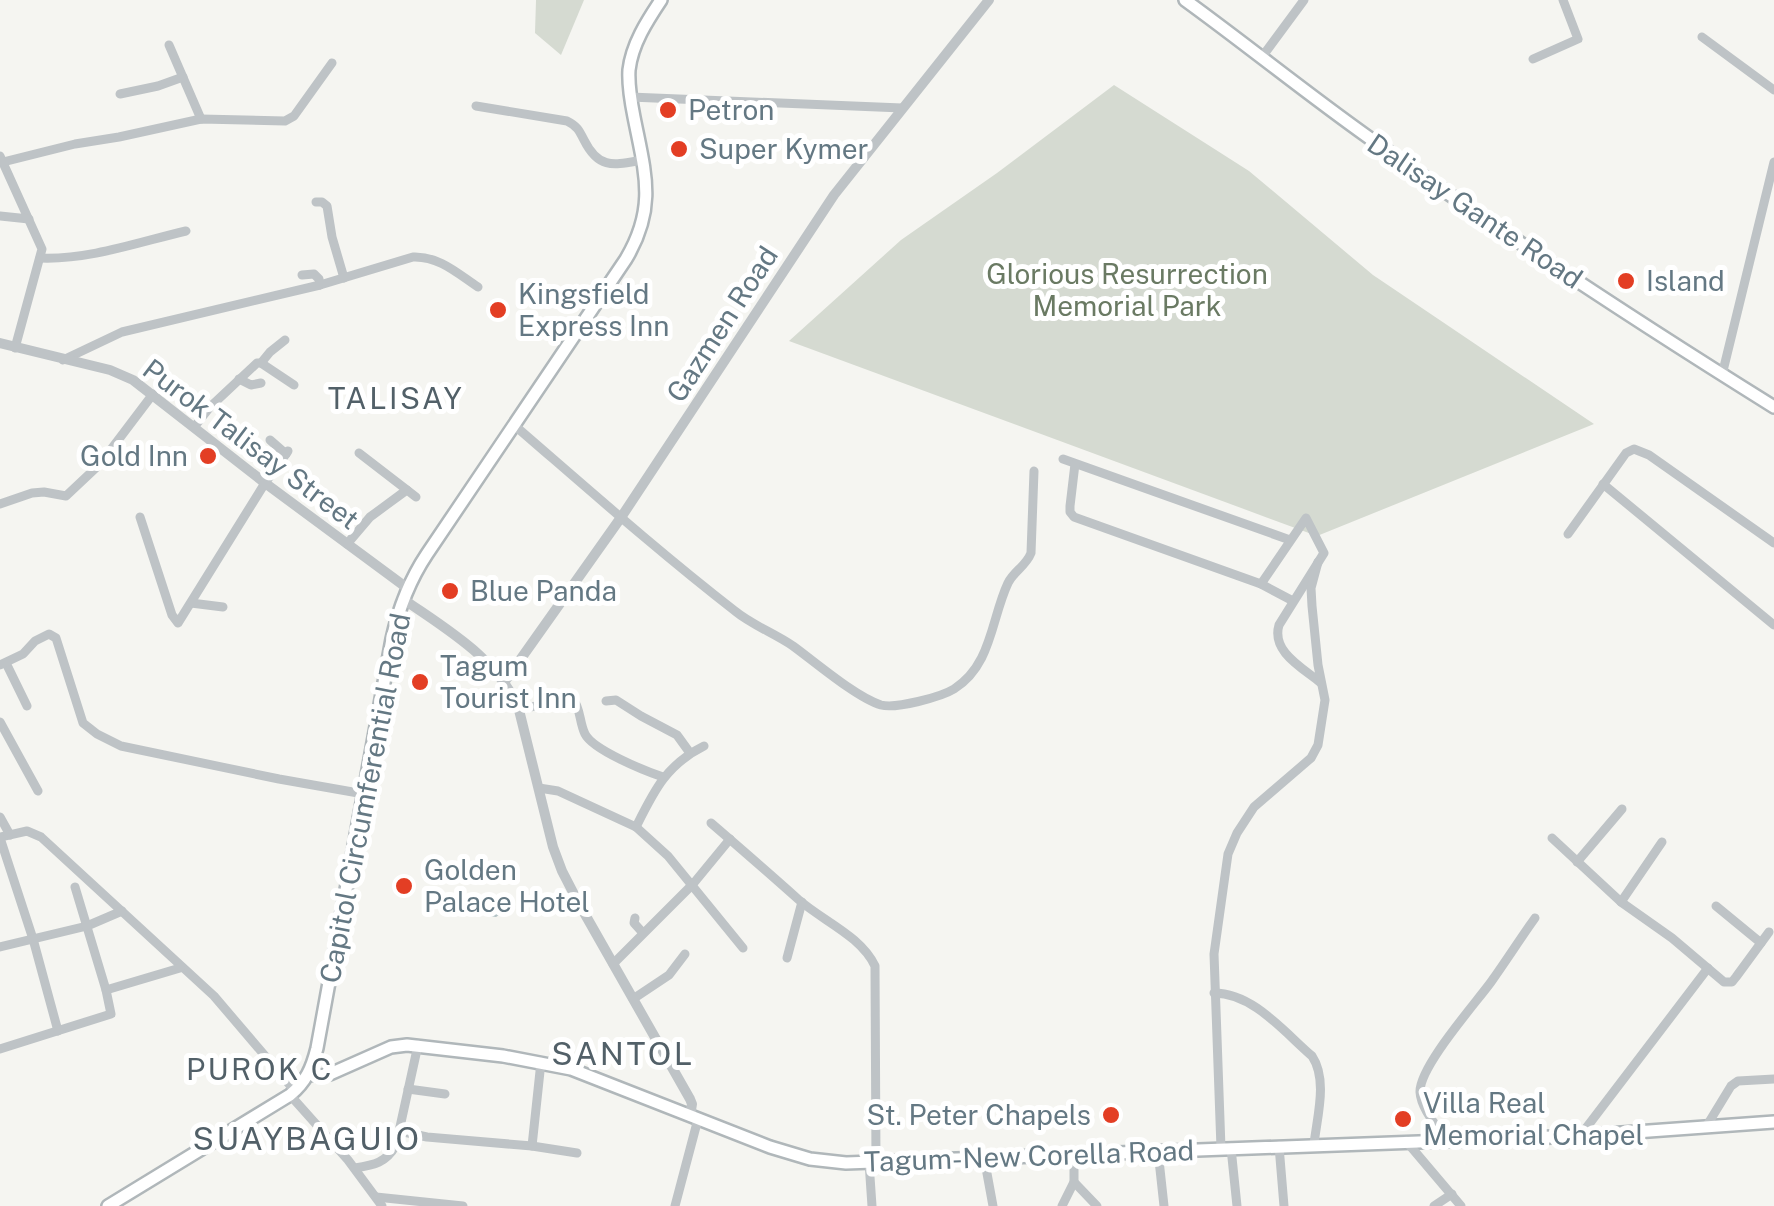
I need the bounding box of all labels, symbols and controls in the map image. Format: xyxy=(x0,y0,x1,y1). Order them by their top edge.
place label: Petron xyxy=(688,93,774,126)
marker: Petron xyxy=(657,99,679,121)
street label: Dalisay Gante Road xyxy=(1362,126,1589,295)
place label: Super Kymer xyxy=(699,132,868,165)
marker: Super Kymer xyxy=(668,138,690,160)
street label: Gazmen Road xyxy=(659,240,784,408)
park label: Glorious Resurrection Memorial Park xyxy=(986,257,1268,322)
place label: Island xyxy=(1646,264,1725,297)
marker: Island xyxy=(1615,270,1637,292)
place label: Kingsfield Express Inn xyxy=(518,277,669,342)
marker: Kingsfield Express Inn xyxy=(487,299,509,321)
street label: Purok Talisay Street xyxy=(137,352,366,536)
district label: TALISAY xyxy=(328,380,464,416)
place label: Gold Inn xyxy=(80,439,188,472)
marker: Gold Inn xyxy=(197,445,219,467)
place label: Blue Panda xyxy=(470,574,617,607)
marker: Blue Panda xyxy=(439,580,461,602)
street label: Capitol Circumferential Road xyxy=(312,610,417,986)
place label: Tagum Tourist Inn xyxy=(440,649,577,714)
marker: Tagum Tourist Inn xyxy=(409,671,431,693)
place label: Golden Palace Hotel xyxy=(424,853,590,918)
marker: Golden Palace Hotel xyxy=(393,875,415,897)
district label: SANTOL xyxy=(551,1035,695,1072)
district label: PUROK C xyxy=(186,1051,334,1087)
place label: Villa Real Memorial Chapel xyxy=(1423,1086,1644,1151)
place label: St. Peter Chapels xyxy=(866,1098,1091,1131)
marker: St. Peter Chapels xyxy=(1100,1104,1122,1126)
marker: Villa Real Memorial Chapel xyxy=(1392,1108,1414,1130)
district label: SUAYBAGUIO xyxy=(193,1120,421,1157)
street label: Tagum-New Corella Road xyxy=(863,1133,1195,1178)

